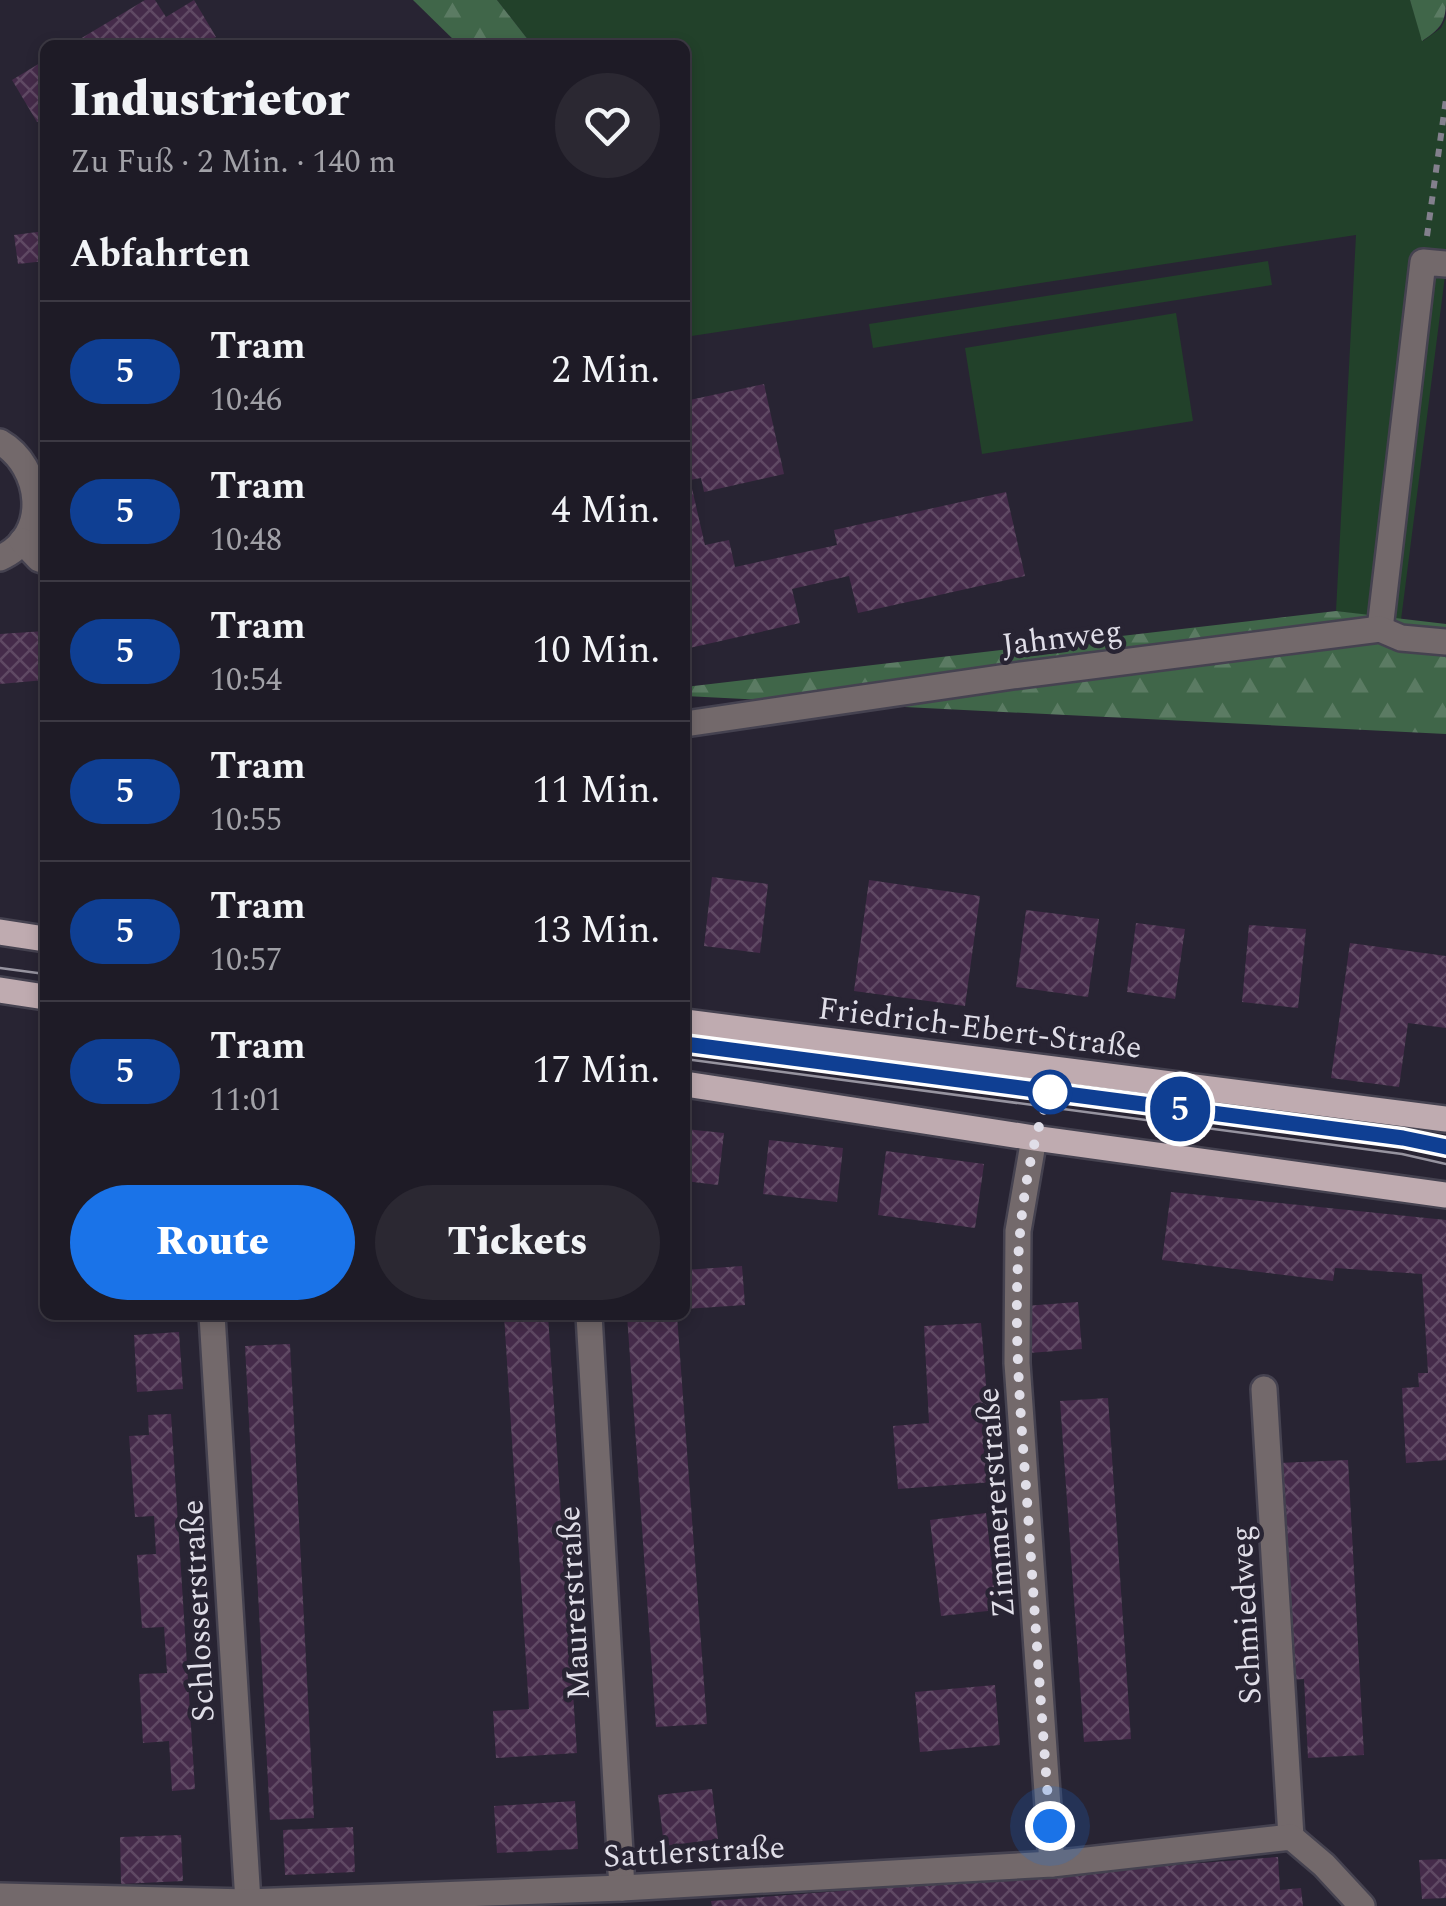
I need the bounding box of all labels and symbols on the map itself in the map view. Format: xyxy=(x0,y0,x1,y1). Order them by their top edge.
street label: Jahnweg xyxy=(999,607,1125,670)
street label: Friedrich-Ebert-Straße xyxy=(815,984,1144,1073)
unlabelled marker xyxy=(1029,1071,1071,1113)
line badge: 5 xyxy=(1148,1076,1212,1142)
street label: Zimmererstraße xyxy=(964,1386,1029,1620)
street label: Schlosserstraße xyxy=(168,1499,229,1723)
street label: Maurerstraße xyxy=(545,1505,604,1701)
street label: Schmiedweg xyxy=(1217,1524,1276,1706)
your location xyxy=(1025,1801,1075,1851)
street label: Sattlerstraße xyxy=(602,1823,786,1882)

